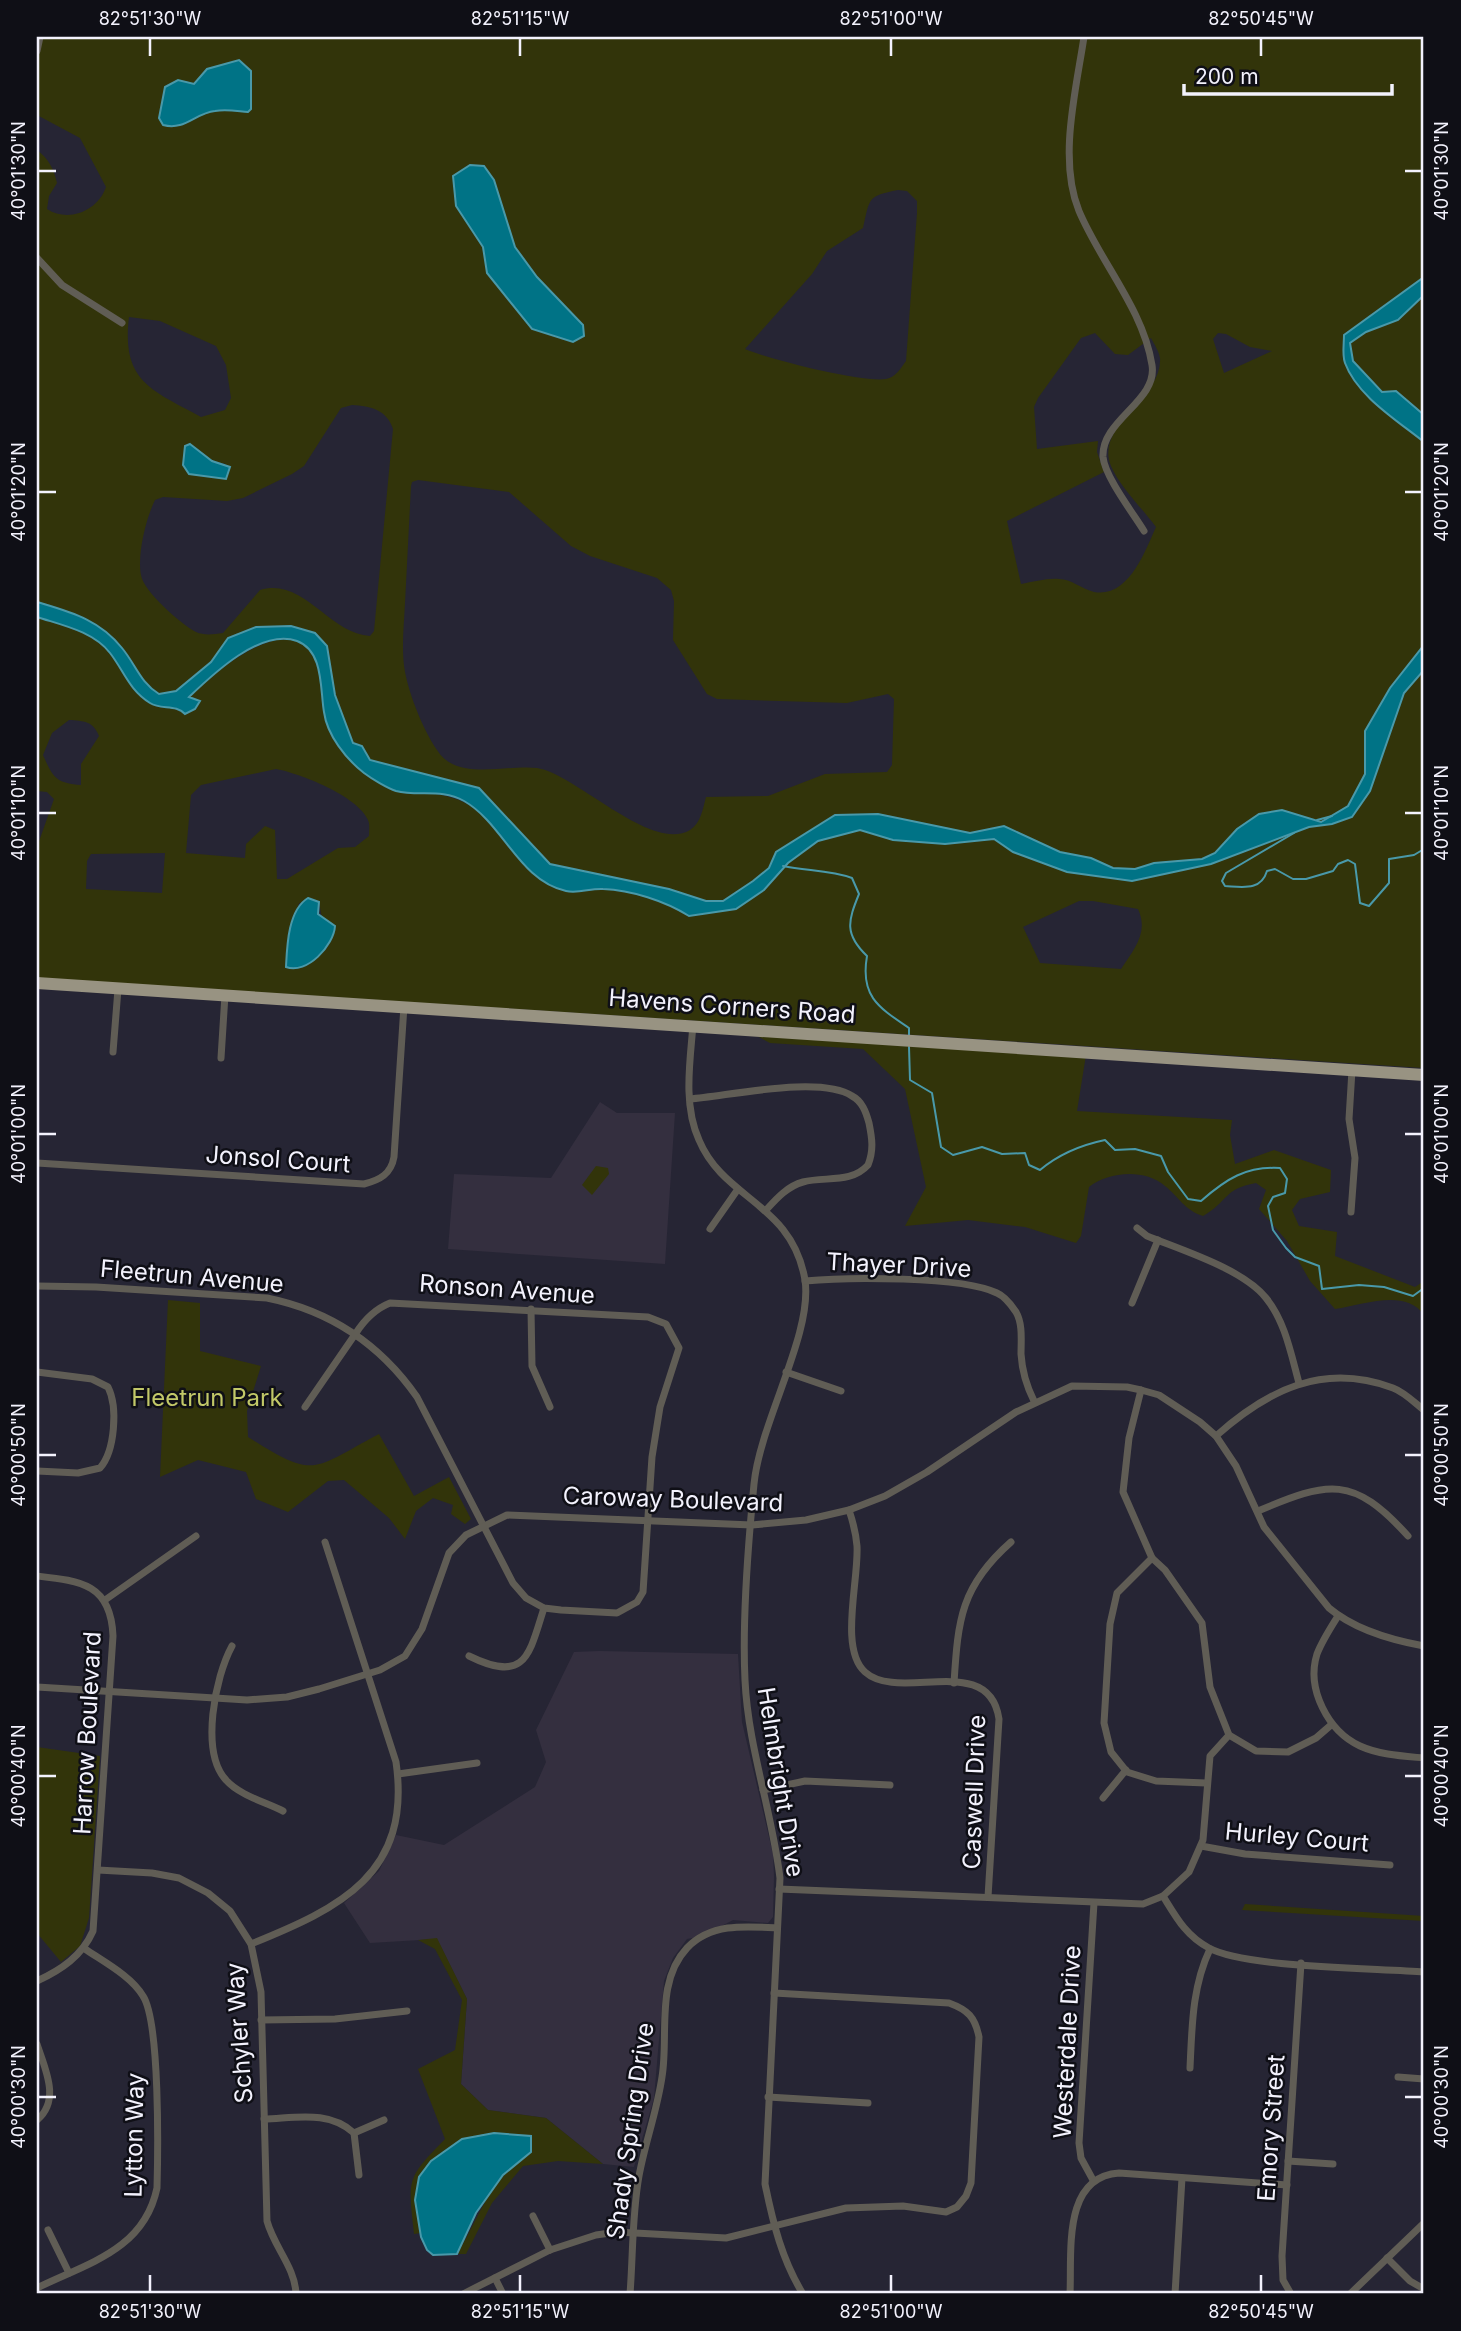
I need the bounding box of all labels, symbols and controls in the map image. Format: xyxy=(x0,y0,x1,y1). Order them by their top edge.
text: 82°51'30"W xyxy=(99,8,202,29)
text: 82°51'15"W xyxy=(471,8,569,29)
text: 82°51'00"W xyxy=(840,8,943,29)
text: 82°50'45"W xyxy=(1208,8,1314,29)
scale bar xyxy=(1184,52,1393,96)
text: 200 m xyxy=(1195,64,1259,89)
text: 40°01'30"N xyxy=(8,121,29,221)
text: 40°01'30"N xyxy=(1431,121,1452,221)
text: 40°01'20"N xyxy=(8,442,29,542)
text: 40°01'20"N xyxy=(1431,442,1452,542)
text: 40°01'10"N xyxy=(8,765,29,861)
text: 40°01'10"N xyxy=(1431,765,1452,861)
street label: Havens Corners Road xyxy=(608,983,856,1029)
text: 40°01'00"N xyxy=(8,1084,29,1184)
text: 40°01'00"N xyxy=(1431,1084,1452,1184)
street label: Jonsol Court xyxy=(205,1139,352,1179)
street label: Thayer Drive xyxy=(826,1247,972,1283)
street label: Fleetrun Avenue xyxy=(99,1254,285,1298)
street label: Ronson Avenue xyxy=(418,1268,596,1310)
park label: Fleetrun Park xyxy=(131,1383,283,1412)
text: 40°00'50"N xyxy=(8,1403,29,1507)
text: 40°00'50"N xyxy=(1431,1403,1452,1507)
street label: Caroway Boulevard xyxy=(562,1481,784,1517)
street label: Harrow Boulevard xyxy=(67,1631,107,1835)
street label: Helmbright Drive xyxy=(752,1685,810,1879)
street label: Caswell Drive xyxy=(957,1714,991,1870)
text: 40°00'40"N xyxy=(8,1724,29,1828)
text: 40°00'40"N xyxy=(1431,1724,1452,1828)
street label: Hurley Court xyxy=(1224,1816,1370,1858)
street label: Westerdale Drive xyxy=(1047,1945,1087,2139)
street label: Schyler Way xyxy=(220,1962,258,2104)
street label: Shady Spring Drive xyxy=(600,2021,660,2241)
text: 40°00'30"N xyxy=(8,2045,29,2149)
text: 40°00'30"N xyxy=(1431,2045,1452,2149)
street label: Emory Street xyxy=(1251,2053,1291,2202)
street label: Lytton Way xyxy=(118,2072,150,2198)
text: 82°51'30"W xyxy=(99,2301,202,2322)
text: 82°51'15"W xyxy=(471,2301,569,2322)
text: 82°51'00"W xyxy=(840,2301,943,2322)
text: 82°50'45"W xyxy=(1208,2301,1314,2322)

